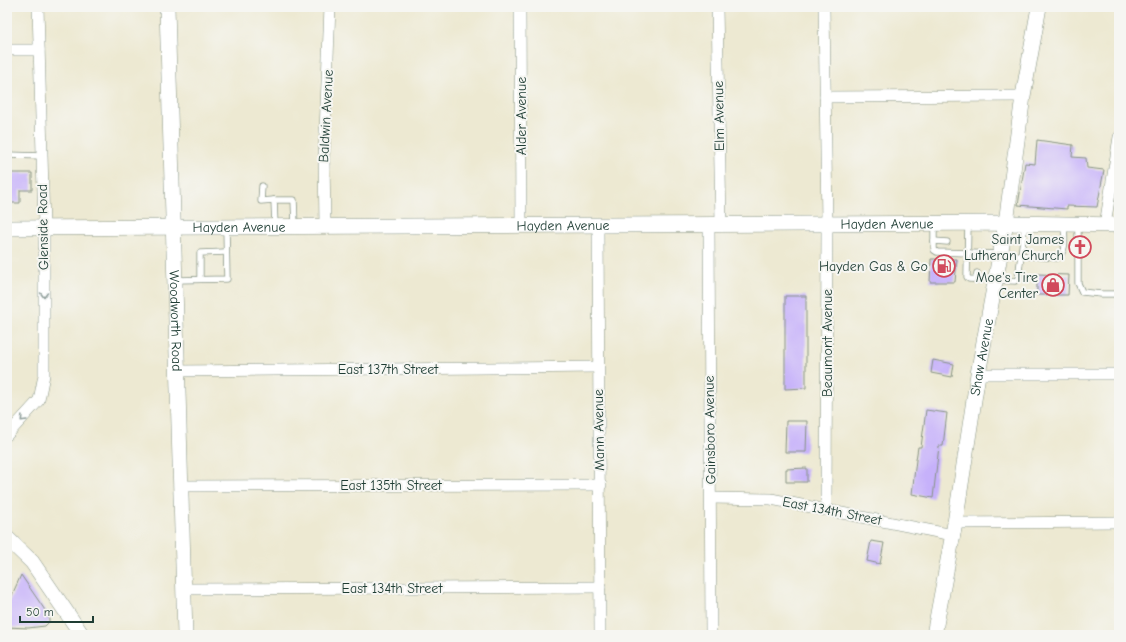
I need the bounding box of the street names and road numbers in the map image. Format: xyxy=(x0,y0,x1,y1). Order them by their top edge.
street label: Baldwin Avenue xyxy=(315,69,337,163)
street label: Alder Avenue xyxy=(513,77,530,155)
street label: Elm Avenue xyxy=(710,81,728,151)
street label: Glenside Road xyxy=(34,184,52,270)
street label: Hayden Avenue xyxy=(840,215,934,232)
street label: Hayden Avenue xyxy=(516,216,610,234)
street label: Hayden Avenue xyxy=(192,218,286,236)
street label: Woodworth Road xyxy=(166,270,186,372)
street label: Beaumont Avenue xyxy=(819,289,836,397)
street label: Shaw Avenue xyxy=(966,317,997,397)
street label: East 137th Street xyxy=(338,361,439,378)
street label: Gainsboro Avenue xyxy=(701,375,719,485)
street label: Mann Avenue xyxy=(590,389,608,471)
street label: East 135th Street xyxy=(340,477,443,494)
street label: East 134th Street xyxy=(781,493,884,529)
street label: East 134th Street xyxy=(342,580,443,597)

